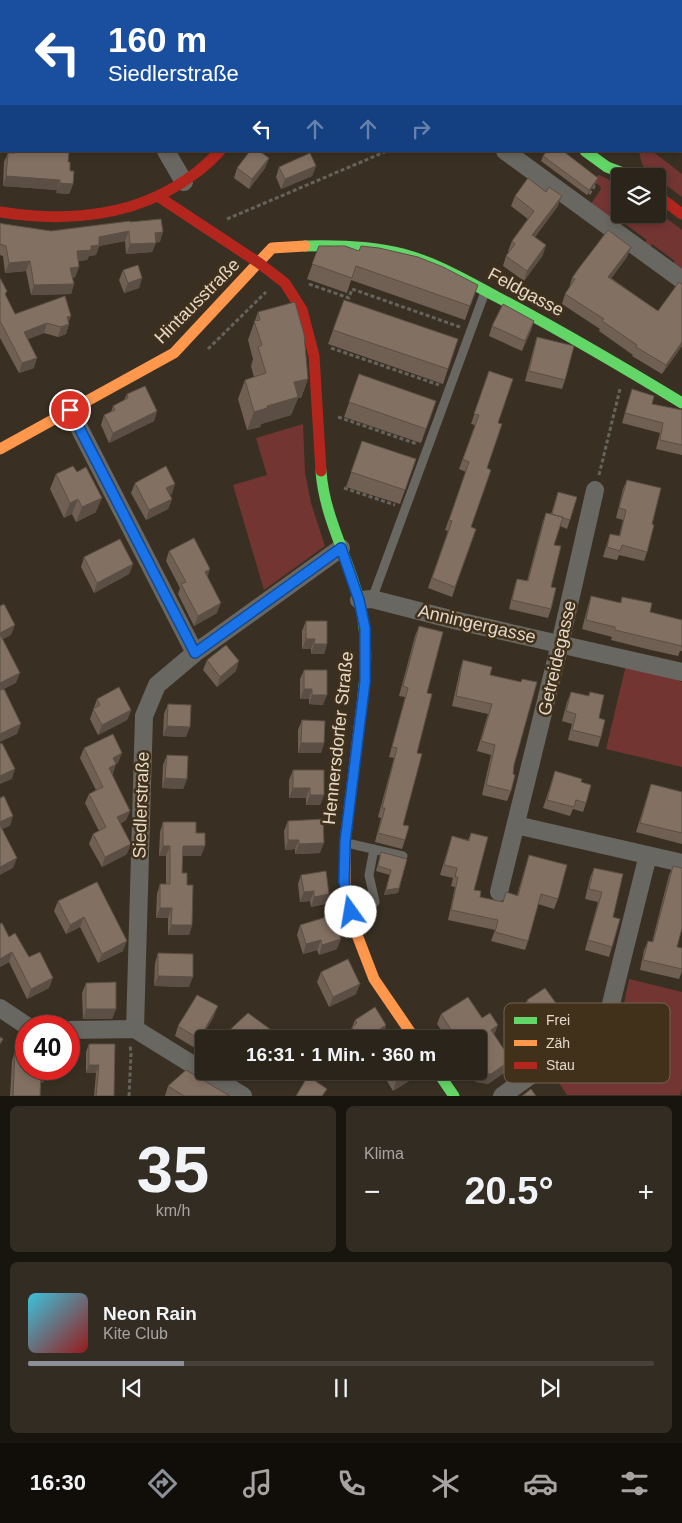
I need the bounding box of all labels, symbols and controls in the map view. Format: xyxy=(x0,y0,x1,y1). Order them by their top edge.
icon: left xyxy=(25,20,90,85)
text: 160 m xyxy=(108,20,207,59)
text: Siedlerstraße xyxy=(108,61,239,86)
icon: left xyxy=(248,115,276,143)
icon: ahead xyxy=(301,115,329,143)
icon: ahead xyxy=(354,115,382,143)
icon: right xyxy=(407,115,435,143)
map controls xyxy=(611,168,666,223)
button: layers xyxy=(611,168,666,223)
street label: Hintausstraße xyxy=(150,254,244,348)
street label: Feldgasse xyxy=(485,264,567,320)
pin xyxy=(49,389,91,431)
icon: arrive xyxy=(56,396,84,424)
street label: Getreidegasse xyxy=(534,599,580,717)
street label: Anningergasse xyxy=(416,601,538,647)
street label: Hennersdorfer Straße xyxy=(319,650,357,826)
street label: Siedlerstraße xyxy=(129,751,153,859)
position arrow xyxy=(324,885,376,937)
legend xyxy=(504,1003,670,1083)
text: Frei xyxy=(546,1012,570,1028)
speed limit sign: 40 xyxy=(15,1015,80,1080)
text: Zäh xyxy=(546,1035,570,1051)
text: 16:31 · 1 Min. · 360 m xyxy=(246,1044,436,1065)
text: Stau xyxy=(546,1057,575,1073)
text: 35 xyxy=(137,1133,209,1206)
text: Klima xyxy=(364,1145,404,1162)
text: 20.5° xyxy=(464,1170,554,1212)
text: − xyxy=(364,1176,380,1207)
text: + xyxy=(638,1176,654,1207)
text: km/h xyxy=(156,1202,190,1219)
text: Neon Rain xyxy=(103,1303,197,1324)
text: Kite Club xyxy=(103,1325,168,1342)
icon: previous xyxy=(118,1374,146,1402)
icon: pause xyxy=(327,1374,355,1402)
icon: next xyxy=(536,1374,564,1402)
icon: directions xyxy=(145,1466,180,1501)
icon: music xyxy=(240,1466,275,1501)
icon: phone xyxy=(334,1466,369,1501)
icon: climate xyxy=(428,1466,463,1501)
icon: car xyxy=(523,1466,558,1501)
icon: filters xyxy=(617,1466,652,1501)
text: 16:30 xyxy=(30,1470,86,1495)

